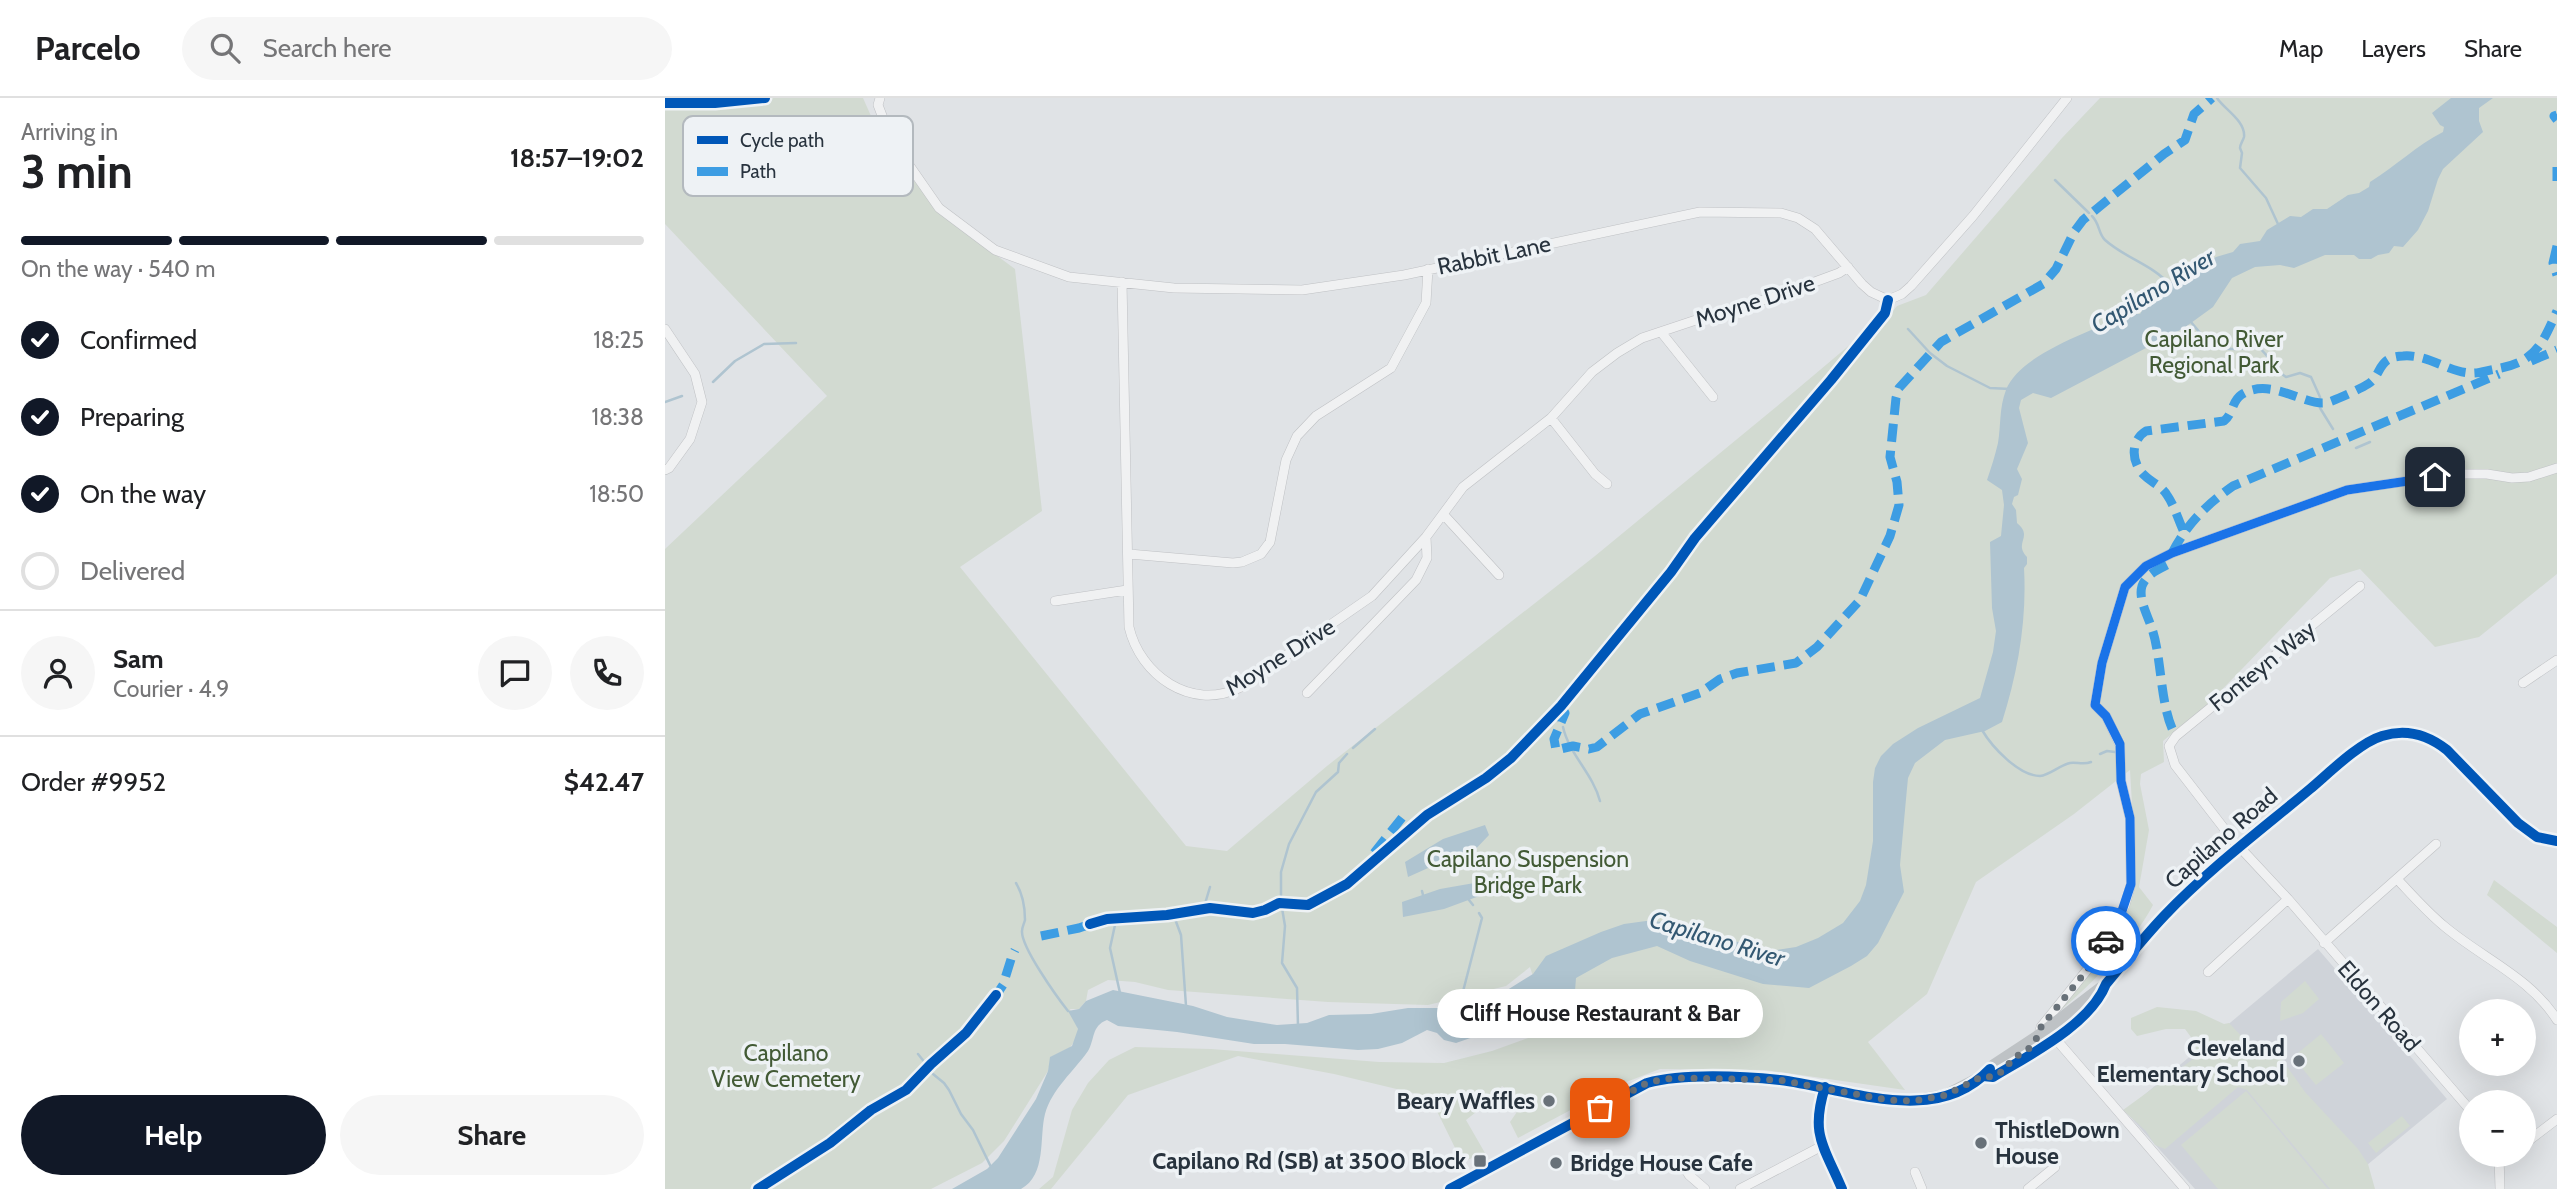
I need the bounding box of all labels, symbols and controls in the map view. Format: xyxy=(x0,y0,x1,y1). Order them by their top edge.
search box xyxy=(182,17,672,80)
text: Parcelo xyxy=(35,28,140,68)
icon: search xyxy=(206,29,244,67)
text: Search here xyxy=(262,32,392,64)
text: Map xyxy=(2279,34,2323,63)
text: Layers xyxy=(2361,34,2426,63)
text: Share xyxy=(2464,34,2522,63)
legend xyxy=(683,116,913,196)
text: Arriving in xyxy=(21,118,118,146)
text: Cycle path xyxy=(740,129,824,152)
text: 18:57–19:02 xyxy=(510,142,644,174)
text: 3 min xyxy=(21,144,133,200)
text: Path xyxy=(740,160,776,183)
street label: Rabbit Lane xyxy=(1435,229,1554,281)
water label: Capilano River xyxy=(2085,241,2221,339)
text: On the way · 540 m xyxy=(21,255,216,283)
street label: Moyne Drive xyxy=(1692,268,1818,333)
icon: check xyxy=(21,321,59,359)
text: Confirmed xyxy=(80,324,197,356)
park label: Capilano River Regional Park xyxy=(2145,325,2284,379)
text: 18:25 xyxy=(593,326,644,354)
icon: check xyxy=(21,398,59,436)
text: Preparing xyxy=(80,401,184,433)
text: 18:38 xyxy=(591,403,644,431)
pin xyxy=(2405,447,2465,507)
icon: home xyxy=(2416,458,2454,496)
icon: check xyxy=(21,475,59,513)
text: On the way xyxy=(80,478,206,510)
text: 18:50 xyxy=(589,480,644,508)
text: Delivered xyxy=(80,555,185,587)
street label: Moyne Drive xyxy=(1220,612,1340,702)
street label: Fonteyn Way xyxy=(2203,614,2321,717)
button: person xyxy=(21,636,95,710)
button: chat xyxy=(478,636,552,710)
button: phone xyxy=(570,636,644,710)
text: Sam xyxy=(113,643,164,675)
text: Courier · 4.9 xyxy=(113,675,229,703)
text: Order #9952 xyxy=(21,766,166,798)
text: $42.47 xyxy=(564,766,644,798)
street label: Capilano Road xyxy=(2159,782,2283,894)
park label: Capilano Suspension Bridge Park xyxy=(1427,845,1629,899)
water label: Capilano River xyxy=(1646,904,1790,973)
courier xyxy=(2071,906,2141,976)
icon: car xyxy=(2087,922,2125,960)
street label: Eldon Road xyxy=(2332,955,2426,1057)
callout: Cliff House Restaurant & Bar xyxy=(1437,989,1763,1038)
text: Cliff House Restaurant & Bar xyxy=(1460,999,1740,1027)
map controls xyxy=(2459,999,2536,1167)
button: + xyxy=(2459,999,2536,1076)
place label: Cleveland Elementary School xyxy=(2097,1034,2285,1088)
park label: Capilano View Cemetery xyxy=(711,1039,861,1093)
marker: Cleveland Elementary School xyxy=(2291,1053,2307,1069)
pin xyxy=(1570,1078,1630,1138)
place label: Beary Waffles xyxy=(1396,1087,1535,1115)
icon: bag xyxy=(1581,1089,1619,1127)
button: − xyxy=(2459,1090,2536,1167)
marker: Beary Waffles xyxy=(1541,1093,1557,1109)
button: Help xyxy=(21,1095,326,1175)
button: Share xyxy=(340,1095,644,1175)
place label: ThistleDown House xyxy=(1995,1116,2120,1170)
marker: ThistleDown House xyxy=(1973,1135,1989,1151)
place label: Capilano Rd (SB) at 3500 Block xyxy=(1152,1147,1467,1175)
place label: Bridge House Cafe xyxy=(1570,1149,1753,1177)
marker: Capilano Rd (SB) at 3500 Block xyxy=(1472,1153,1488,1169)
marker: Bridge House Cafe xyxy=(1548,1155,1564,1171)

